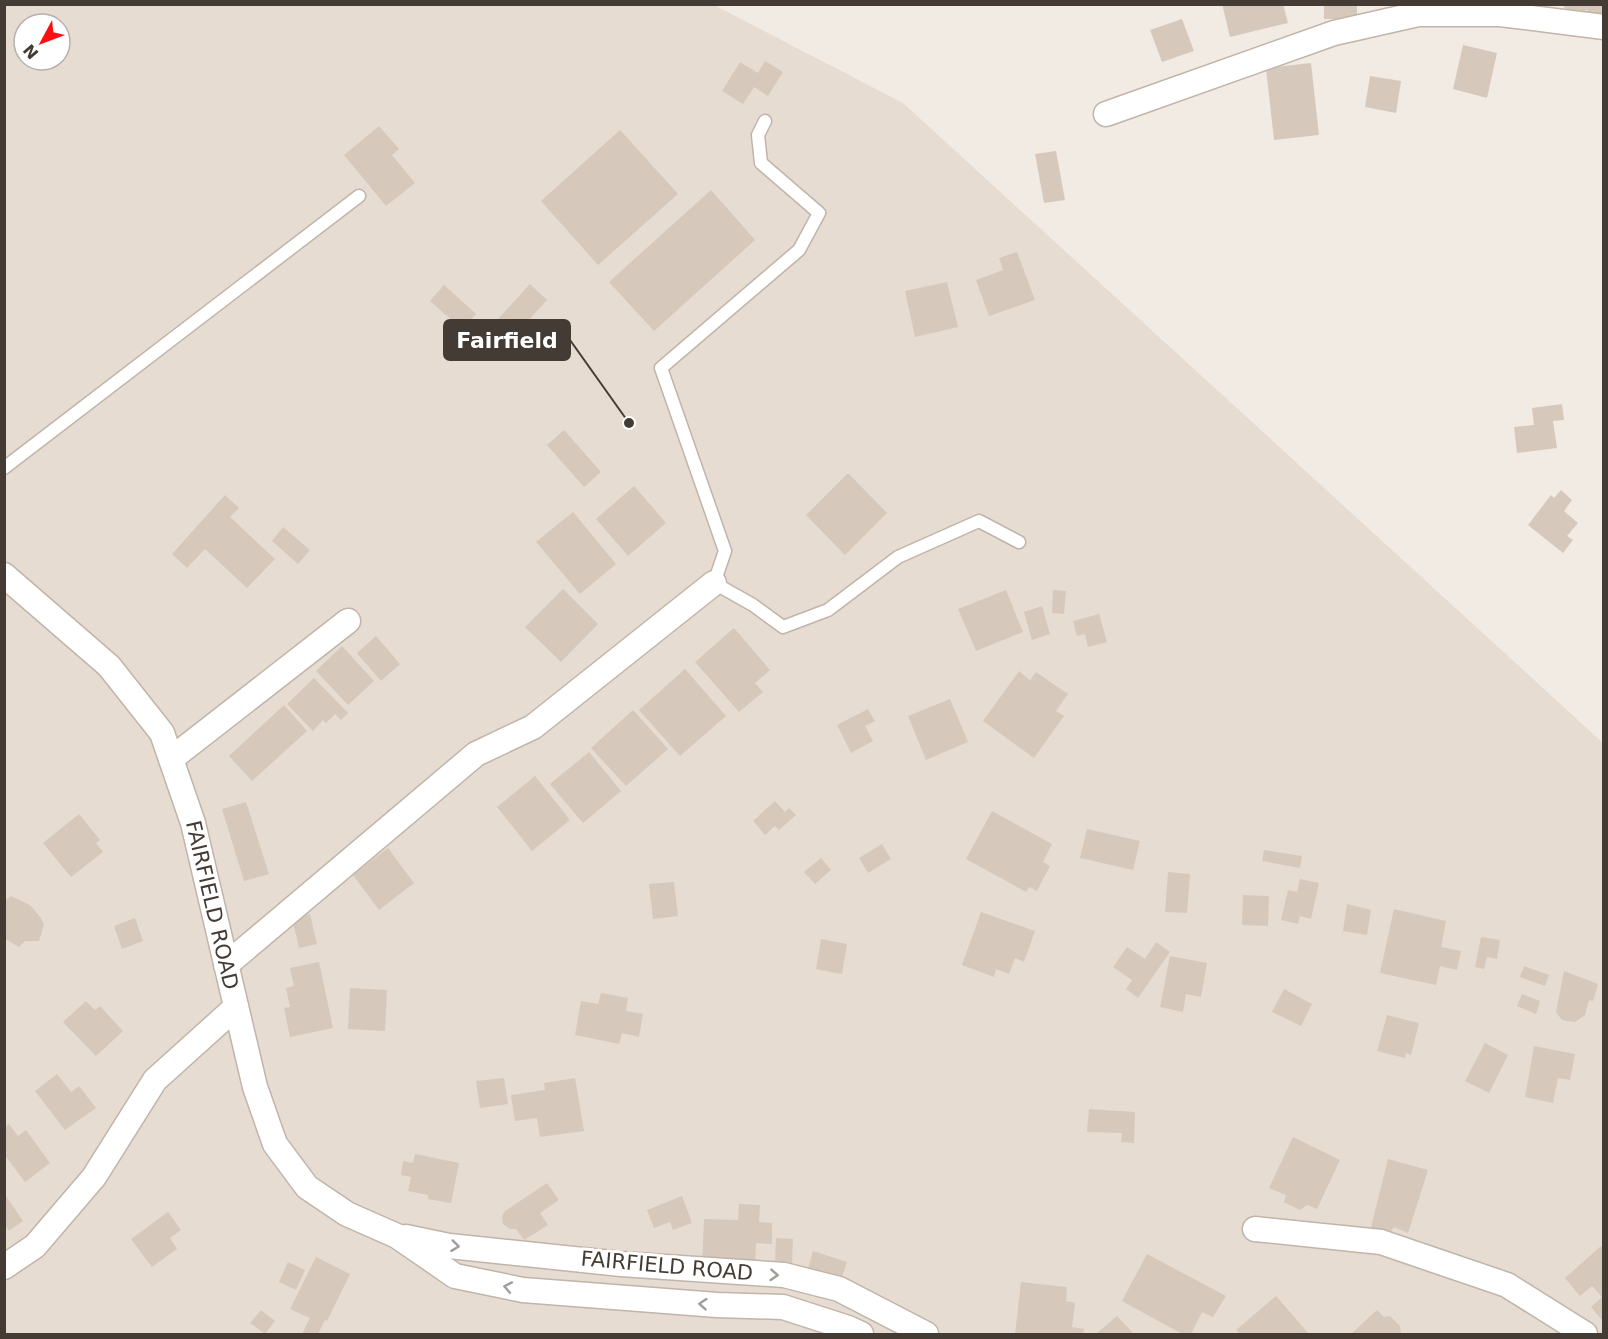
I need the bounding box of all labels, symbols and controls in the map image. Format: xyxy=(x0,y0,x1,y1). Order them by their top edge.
north arrow xyxy=(12,12,72,72)
text: N xyxy=(19,40,43,63)
callout: Fairfield xyxy=(444,320,570,360)
text: Fairfield xyxy=(456,328,558,353)
street label: FAIRFIELD ROAD xyxy=(181,818,243,992)
one-way arrow xyxy=(450,1240,459,1252)
street label: FAIRFIELD ROAD xyxy=(580,1247,754,1285)
one-way arrow xyxy=(770,1268,779,1281)
one-way arrow xyxy=(504,1281,514,1294)
one-way arrow xyxy=(698,1298,707,1311)

